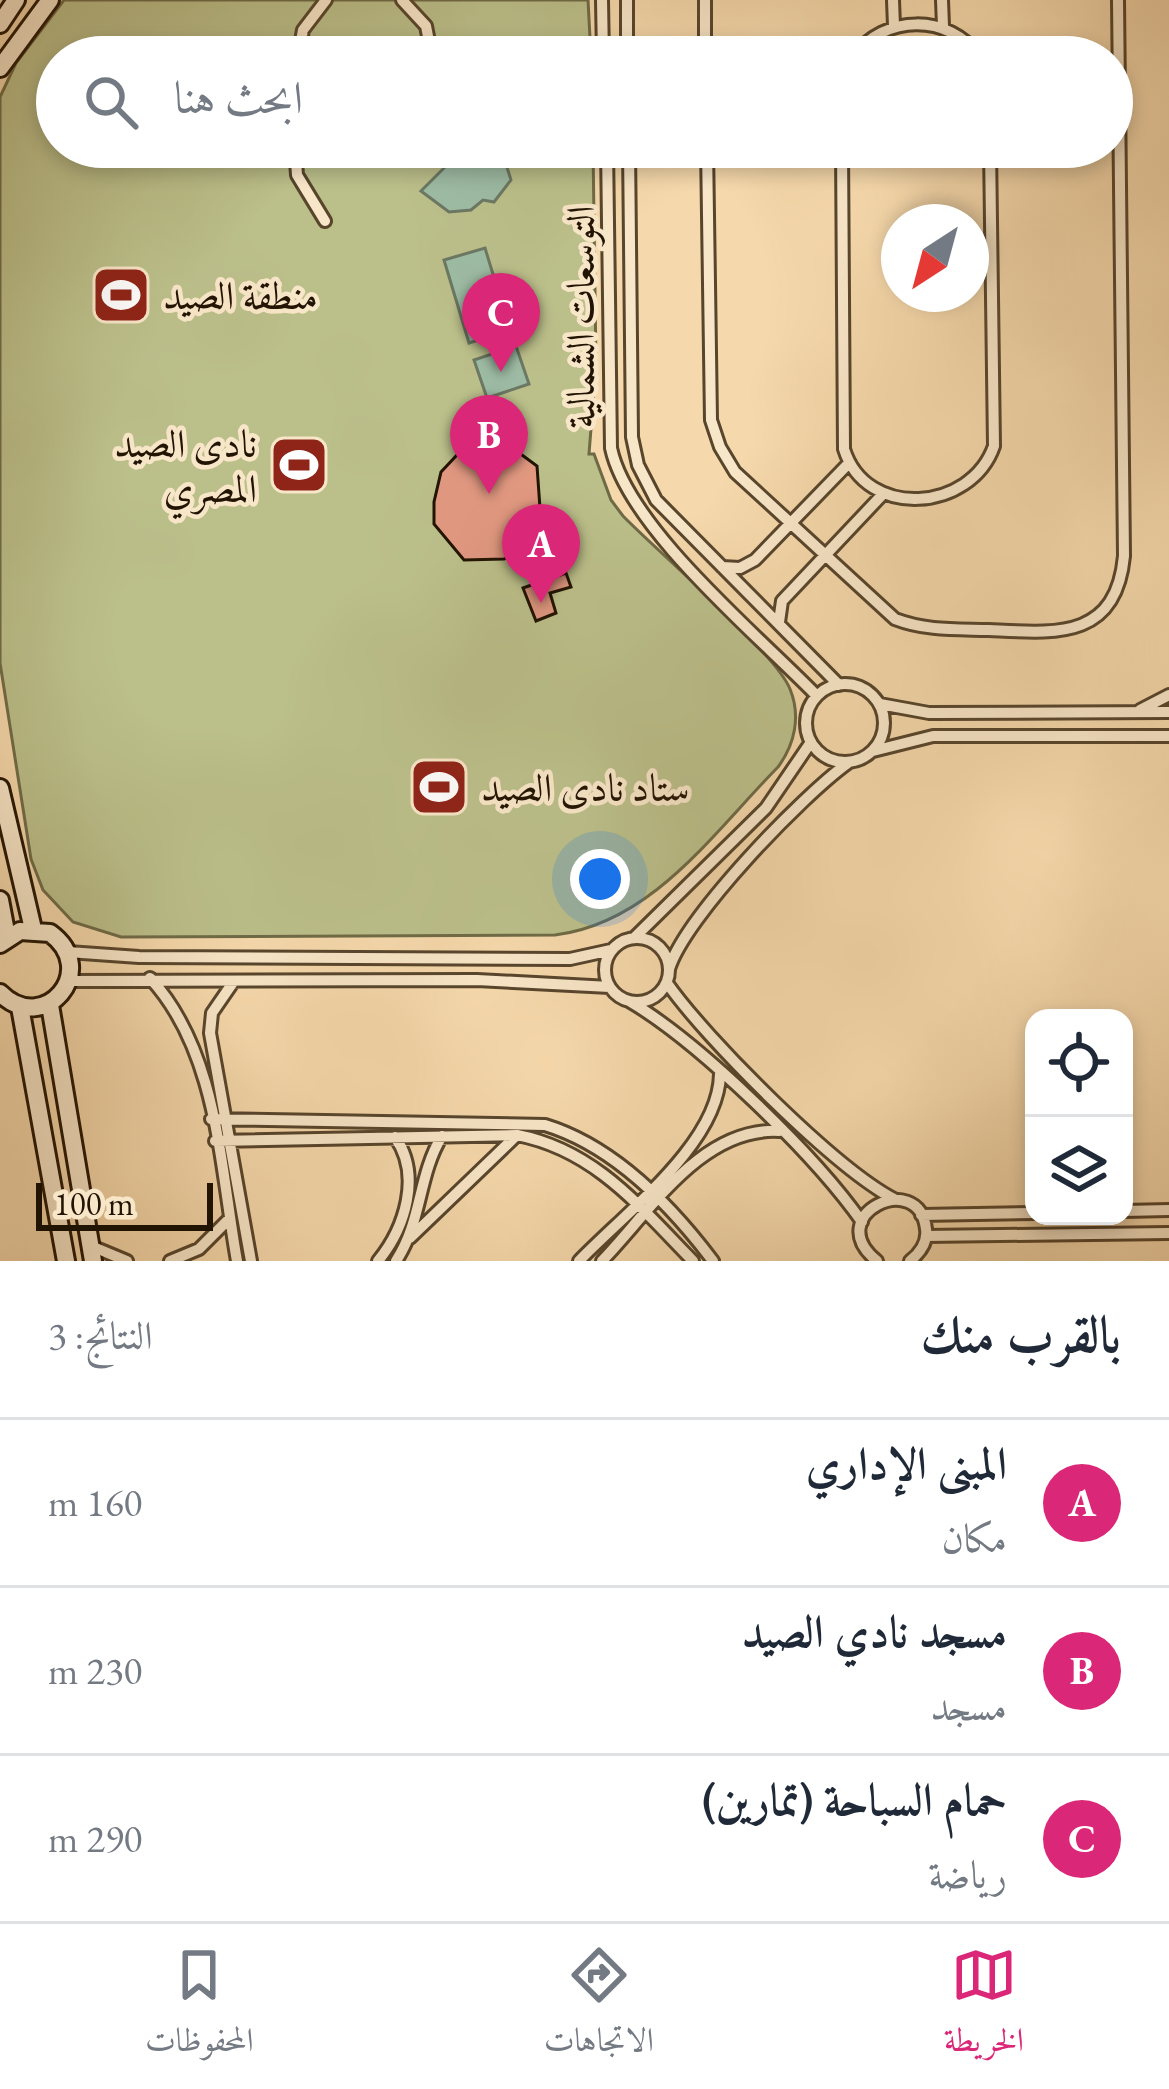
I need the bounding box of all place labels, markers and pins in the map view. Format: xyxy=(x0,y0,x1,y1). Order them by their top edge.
sports icon: منطقة الصيد xyxy=(90,264,152,326)
place label: منطقة الصيد xyxy=(163,270,318,321)
pin: C xyxy=(462,273,540,372)
pin: B xyxy=(450,395,528,494)
place label: نادى الصيد المصري xyxy=(114,418,257,520)
sports icon: نادى الصيد المصري xyxy=(268,434,330,496)
pin: A xyxy=(502,504,580,603)
sports icon: ستاد نادى الصيد xyxy=(408,756,470,818)
place label: ستاد نادى الصيد xyxy=(481,762,690,813)

